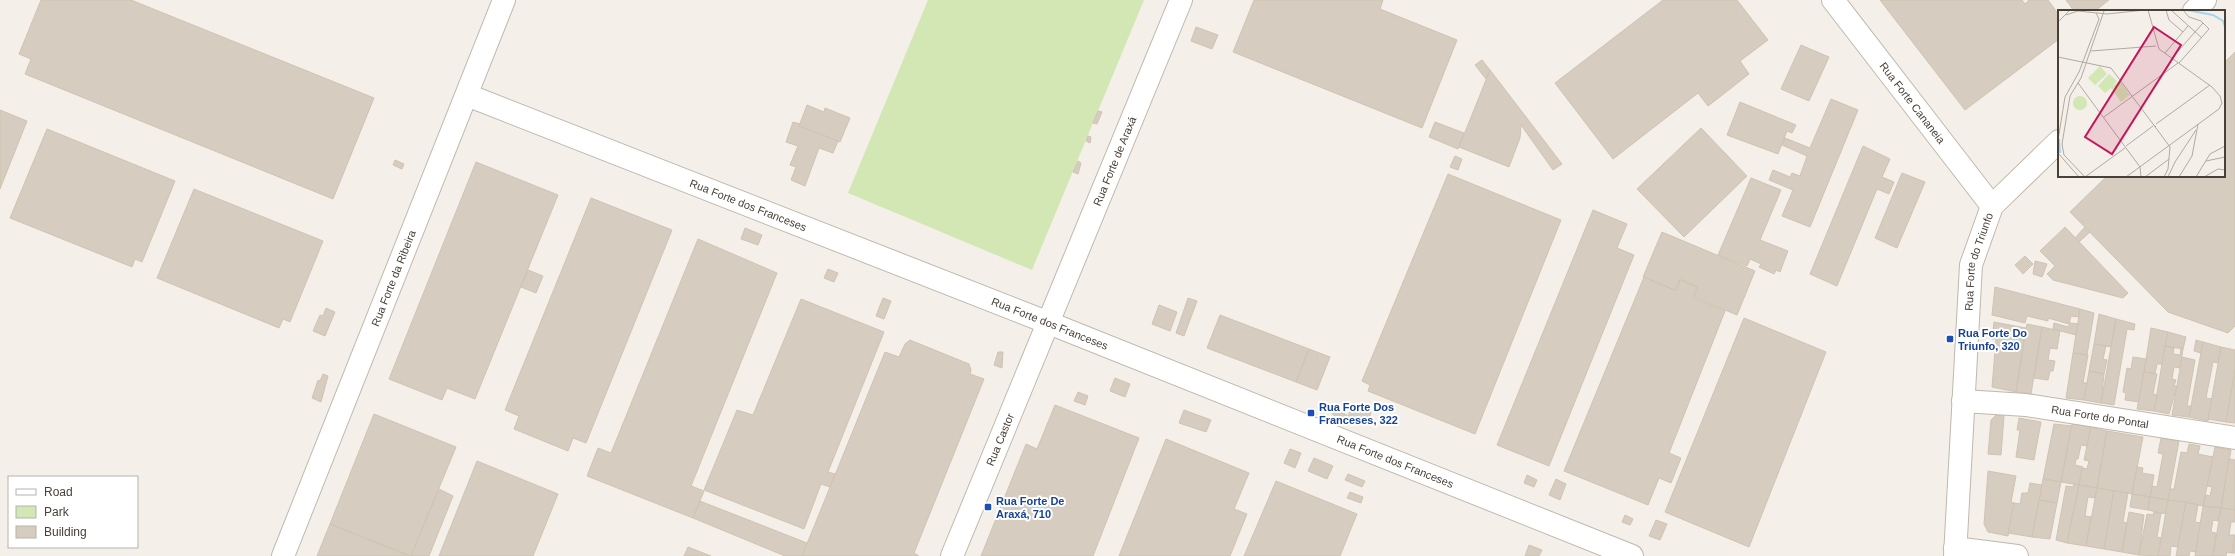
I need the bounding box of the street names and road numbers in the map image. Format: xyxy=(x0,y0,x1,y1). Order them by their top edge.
street label: Rua Forte Cananeia xyxy=(1877,60,1948,147)
street label: Rua Forte de Araxá xyxy=(1091,114,1139,208)
street label: Rua Forte dos Franceses xyxy=(688,177,809,234)
street label: Rua Forte do Triunfo xyxy=(1962,211,1995,311)
street label: Rua Forte da Ribeira xyxy=(369,228,418,328)
street label: Rua Forte dos Franceses xyxy=(990,295,1110,352)
street label: Rua Forte do Pontal xyxy=(2050,403,2150,430)
street label: Rua Castor xyxy=(984,411,1016,468)
street label: Rua Forte dos Franceses xyxy=(1335,433,1456,490)

